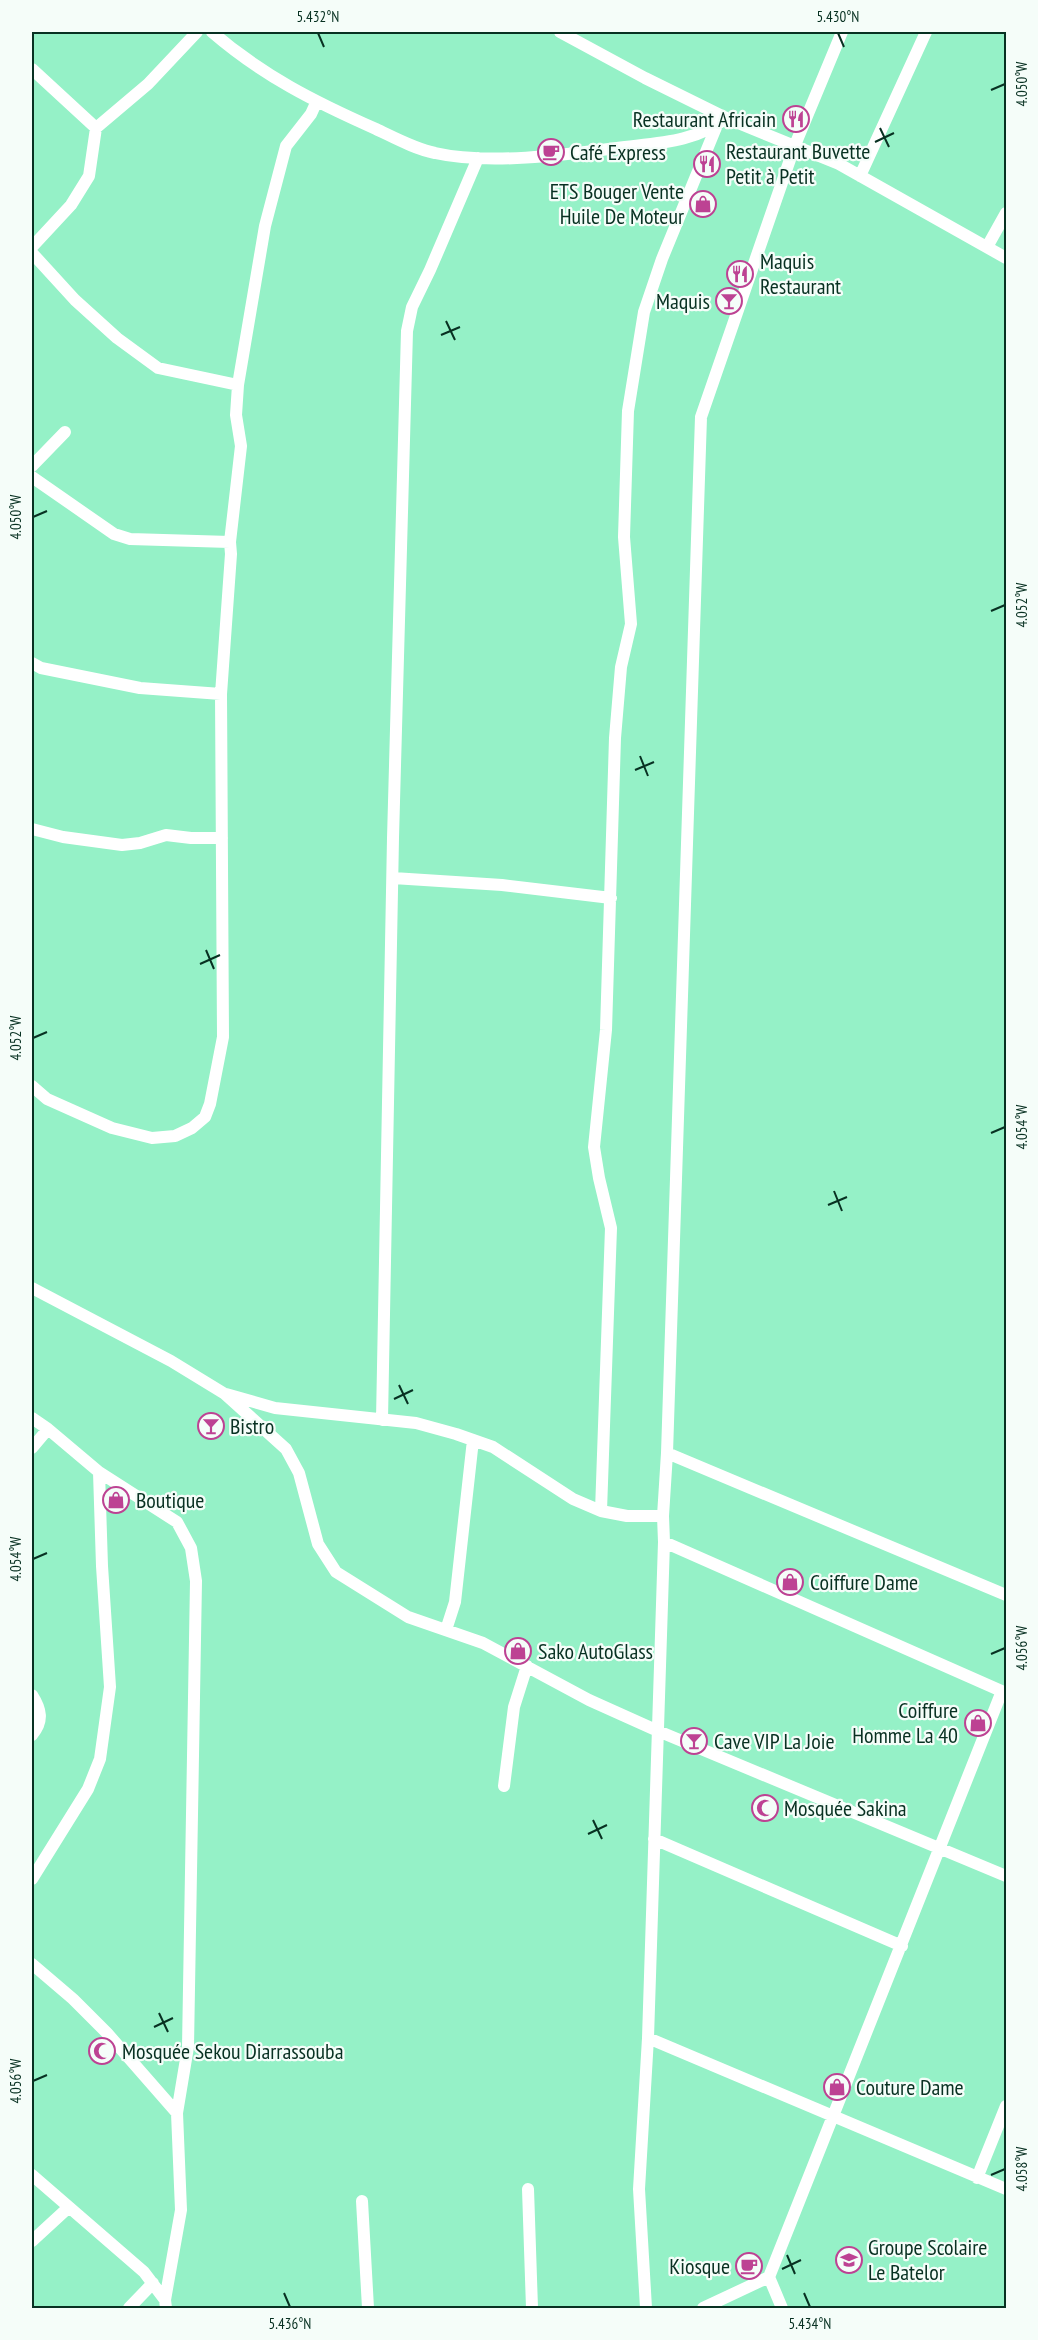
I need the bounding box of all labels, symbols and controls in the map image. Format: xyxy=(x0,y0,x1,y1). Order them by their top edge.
text: 5.432°N xyxy=(297,7,339,26)
text: 5.430°N xyxy=(817,7,859,26)
text: 4.050°W xyxy=(1012,62,1031,106)
restaurant icon: Restaurant Africain xyxy=(781,104,811,134)
place label: Restaurant Africain xyxy=(633,105,776,133)
cafe icon: Café Express xyxy=(536,137,566,167)
place label: Restaurant Buvette Petit à Petit xyxy=(726,137,870,190)
place label: Café Express xyxy=(570,138,666,166)
restaurant icon: Restaurant Buvette Petit à Petit xyxy=(692,149,722,179)
place label: ETS Bouger Vente Huile De Moteur xyxy=(550,177,684,230)
shop icon: ETS Bouger Vente Huile De Moteur xyxy=(688,189,718,219)
place label: Maquis Restaurant xyxy=(760,247,841,300)
restaurant icon: Maquis Restaurant xyxy=(725,259,755,289)
bar icon: Maquis xyxy=(714,286,744,316)
place label: Maquis xyxy=(656,287,710,315)
text: 4.050°W xyxy=(6,495,25,539)
text: 4.052°W xyxy=(1012,583,1031,627)
text: 4.052°W xyxy=(6,1016,25,1060)
text: 4.054°W xyxy=(1012,1105,1031,1149)
bar icon: Bistro xyxy=(196,1411,226,1441)
place label: Bistro xyxy=(230,1412,274,1440)
shop icon: Boutique xyxy=(101,1485,131,1515)
place label: Boutique xyxy=(136,1486,204,1514)
text: 4.054°W xyxy=(6,1537,25,1581)
shop icon: Coiffure Dame xyxy=(775,1567,805,1597)
place label: Coiffure Dame xyxy=(810,1568,918,1596)
text: 4.056°W xyxy=(1012,1626,1031,1670)
shop icon: Sako AutoGlass xyxy=(503,1636,533,1666)
place label: Sako AutoGlass xyxy=(538,1637,653,1665)
place label: Coiffure Homme La 40 xyxy=(852,1696,958,1749)
shop icon: Coiffure Homme La 40 xyxy=(963,1708,993,1738)
bar icon: Cave VIP La Joie xyxy=(679,1726,709,1756)
place label: Cave VIP La Joie xyxy=(714,1727,835,1755)
mosque icon: Mosquée Sakina xyxy=(750,1793,780,1823)
place label: Mosquée Sakina xyxy=(784,1794,907,1822)
mosque icon: Mosquée Sekou Diarrassouba xyxy=(87,2036,117,2066)
place label: Mosquée Sekou Diarrassouba xyxy=(122,2037,343,2065)
text: 4.056°W xyxy=(6,2059,25,2103)
shop icon: Couture Dame xyxy=(822,2072,852,2102)
place label: Couture Dame xyxy=(856,2073,964,2101)
text: 4.058°W xyxy=(1012,2147,1031,2191)
place label: Groupe Scolaire Le Batelor xyxy=(868,2233,987,2286)
school or university icon: Groupe Scolaire Le Batelor xyxy=(834,2245,864,2275)
cafe icon: Kiosque xyxy=(734,2251,764,2281)
place label: Kiosque xyxy=(669,2252,730,2280)
text: 5.436°N xyxy=(269,2314,311,2333)
text: 5.434°N xyxy=(789,2314,831,2333)

